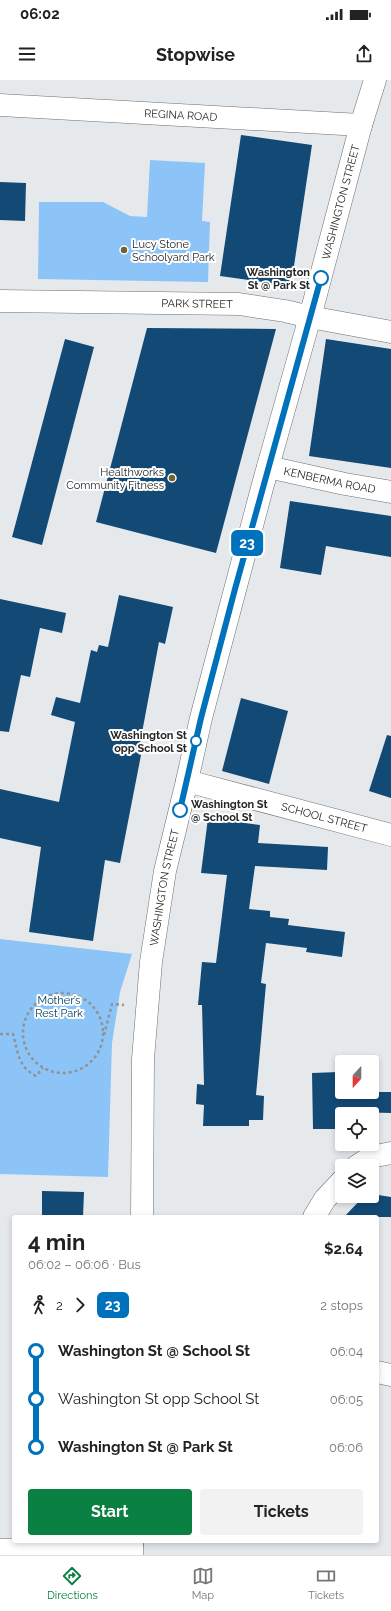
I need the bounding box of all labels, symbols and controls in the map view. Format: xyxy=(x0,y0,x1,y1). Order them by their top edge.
text: 06:02 xyxy=(20,5,60,23)
icon: menu xyxy=(16,43,38,65)
icon: share xyxy=(353,43,375,65)
text: Stopwise xyxy=(156,44,235,65)
street label: REGINA ROAD xyxy=(144,107,218,124)
street label: WASHINGTON STREET xyxy=(319,143,363,261)
place label: Lucy Stone Schoolyard Park xyxy=(132,238,215,264)
marker: Lucy Stone Schoolyard Park xyxy=(119,245,129,255)
place label: Washington St @ Park St xyxy=(247,266,311,292)
marker: Washington St @ Park St xyxy=(313,270,329,286)
street label: PARK STREET xyxy=(161,297,233,311)
street label: KENBERMA ROAD xyxy=(282,465,377,496)
place label: Healthworks Community Fitness xyxy=(66,466,164,492)
marker: Healthworks Community Fitness xyxy=(167,473,177,483)
line badge: 23 xyxy=(229,530,265,556)
text: 23 xyxy=(239,535,255,551)
place label: Washington St opp School St xyxy=(110,729,188,755)
marker: Washington St opp School St xyxy=(190,735,202,747)
place label: Washington St @ School St xyxy=(191,798,268,824)
street label: SCHOOL STREET xyxy=(280,800,369,835)
marker: Washington St @ School St xyxy=(172,802,188,818)
street label: WASHINGTON STREET xyxy=(148,828,182,947)
park label: Mother’s Rest Park xyxy=(35,994,83,1020)
north arrow xyxy=(335,1055,379,1099)
map controls xyxy=(335,1055,379,1203)
button: locate xyxy=(335,1107,379,1151)
button: layers xyxy=(335,1159,379,1203)
text: 4 min xyxy=(28,1229,85,1255)
text: $2.64 xyxy=(324,1240,363,1258)
text: 06:02 – 06:06 · Bus xyxy=(28,1257,141,1272)
icon: walk xyxy=(28,1294,50,1316)
icon: forward xyxy=(69,1294,91,1316)
text: 23 xyxy=(105,1297,121,1313)
text: 2 xyxy=(56,1298,63,1313)
text: 2 stops xyxy=(320,1298,363,1313)
text: Washington St @ School St xyxy=(58,1342,250,1360)
text: 06:04 xyxy=(330,1344,363,1359)
text: Washington St opp School St xyxy=(58,1390,259,1408)
text: 06:05 xyxy=(330,1392,363,1407)
text: Washington St @ Park St xyxy=(58,1438,233,1456)
text: 06:06 xyxy=(329,1440,363,1455)
button: Start xyxy=(28,1489,192,1535)
button: Tickets xyxy=(200,1489,363,1535)
tab: Directions xyxy=(47,1565,98,1602)
tab: Map xyxy=(192,1565,214,1602)
tab: Tickets xyxy=(308,1565,344,1602)

